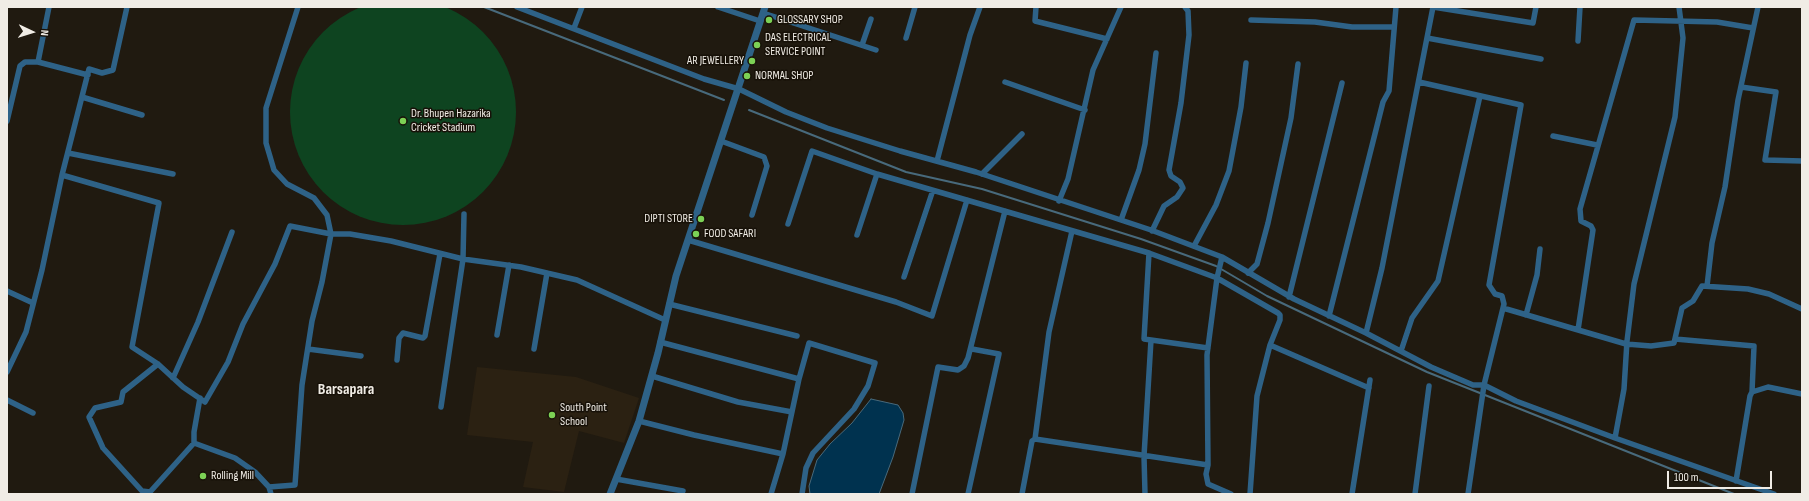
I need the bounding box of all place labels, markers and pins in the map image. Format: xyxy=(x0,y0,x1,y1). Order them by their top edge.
place label: GLOSSARY SHOP xyxy=(777,13,843,27)
marker: GLOSSARY SHOP xyxy=(764,15,774,25)
place label: DAS ELECTRICAL SERVICE POINT xyxy=(765,31,831,59)
marker: DAS ELECTRICAL SERVICE POINT xyxy=(752,40,762,50)
place label: AR JEWELLERY xyxy=(687,54,744,68)
marker: AR JEWELLERY xyxy=(747,56,757,66)
place label: NORMAL SHOP xyxy=(755,69,813,83)
marker: NORMAL SHOP xyxy=(742,71,752,81)
place label: Dr. Bhupen Hazarika Cricket Stadium xyxy=(411,107,491,135)
marker: Dr. Bhupen Hazarika Cricket Stadium xyxy=(398,116,408,126)
place label: DIPTI STORE xyxy=(644,212,693,226)
marker: DIPTI STORE xyxy=(696,214,706,224)
place label: FOOD SAFARI xyxy=(704,227,756,241)
marker: FOOD SAFARI xyxy=(691,229,701,239)
place label: South Point School xyxy=(560,401,607,429)
marker: South Point School xyxy=(547,410,557,420)
place label: Rolling Mill xyxy=(211,469,254,483)
marker: Rolling Mill xyxy=(198,471,208,481)

